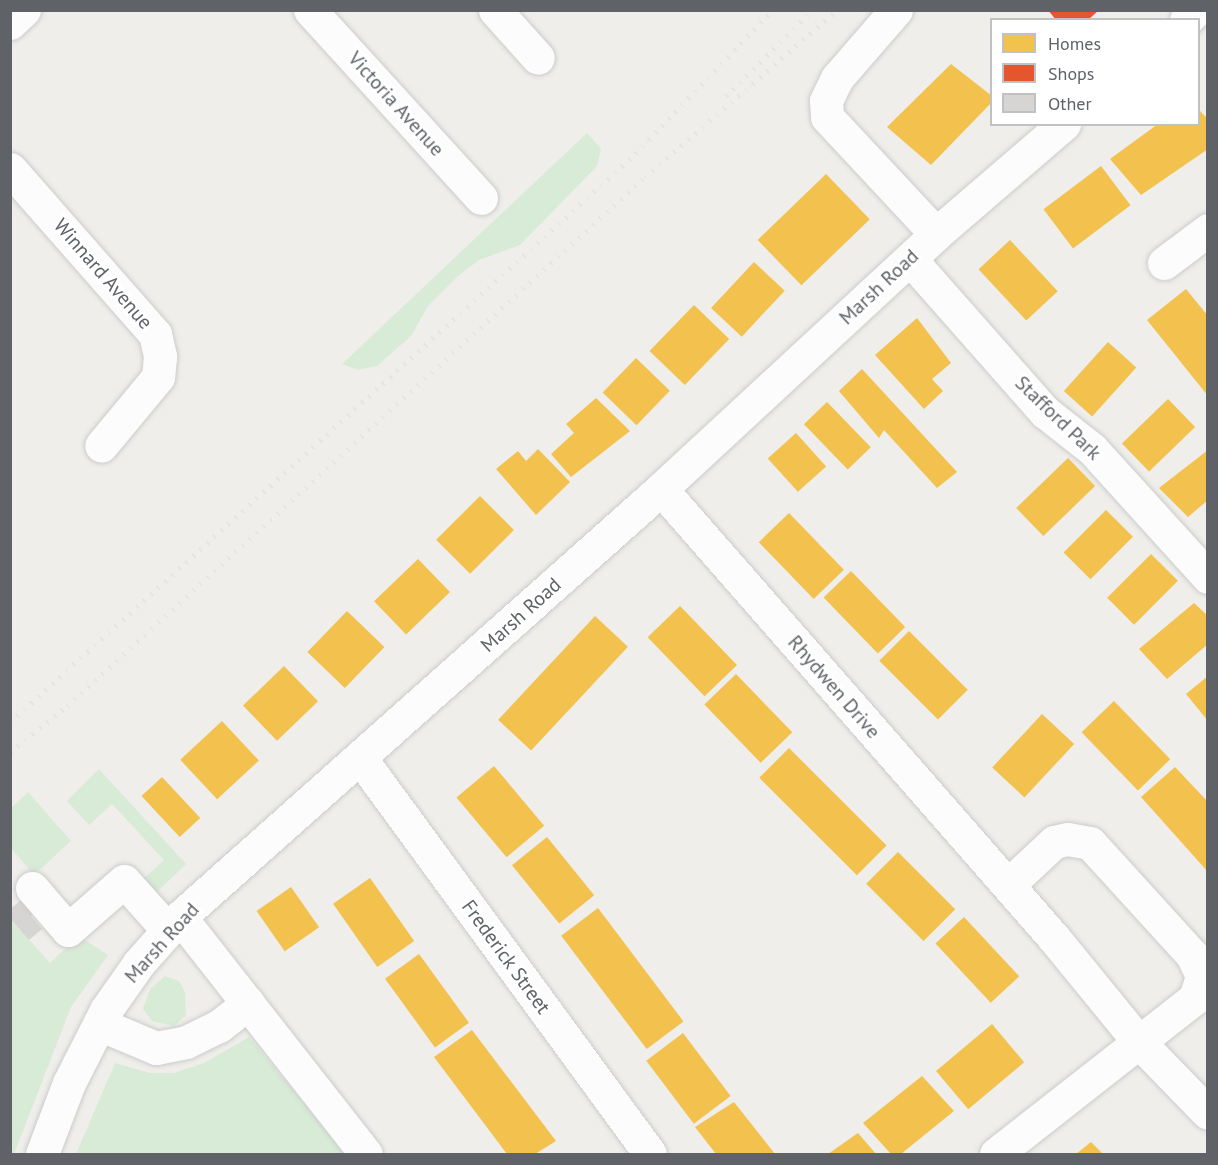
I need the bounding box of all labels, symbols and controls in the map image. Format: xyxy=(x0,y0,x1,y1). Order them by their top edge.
legend xyxy=(990,18,1200,126)
text: Homes xyxy=(1048,32,1101,55)
street label: Victoria Avenue xyxy=(343,47,449,161)
text: Shops xyxy=(1048,62,1094,85)
text: Other xyxy=(1048,92,1092,115)
street label: Winnard Avenue xyxy=(48,214,158,334)
street label: Marsh Road xyxy=(834,244,924,330)
street label: Stafford Park xyxy=(1010,371,1106,465)
street label: Marsh Road xyxy=(476,573,566,657)
street label: Rhydwen Drive xyxy=(783,631,885,743)
street label: Frederick Street xyxy=(456,895,556,1019)
street label: Marsh Road xyxy=(120,898,204,988)

